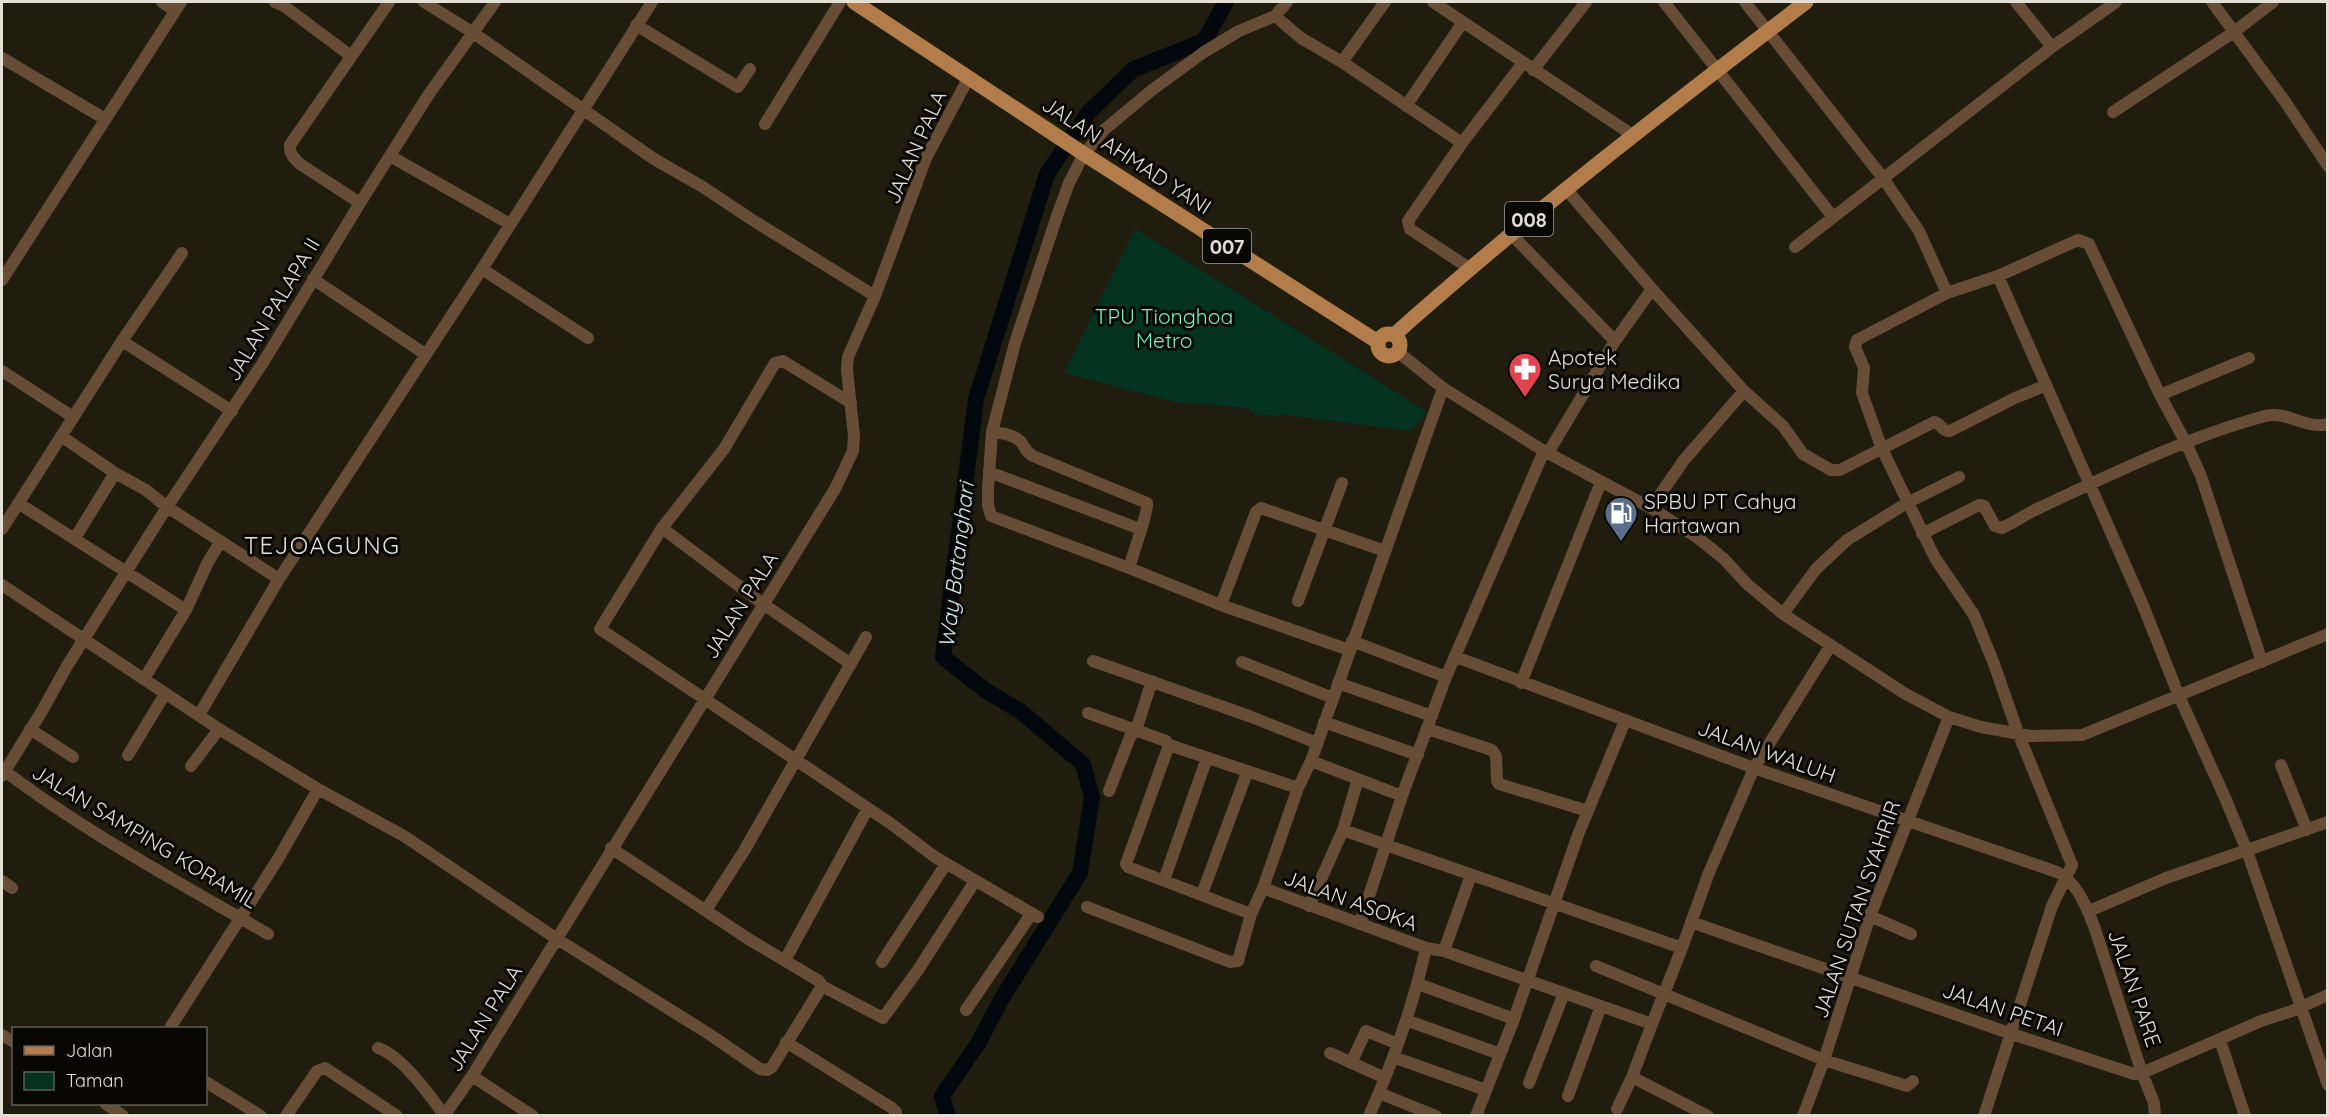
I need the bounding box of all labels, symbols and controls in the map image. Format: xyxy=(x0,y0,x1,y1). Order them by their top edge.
street label: JALAN PALA xyxy=(878,86,952,208)
street label: JALAN AHMAD YANI xyxy=(1038,91,1216,219)
road number: 008 xyxy=(1505,202,1553,236)
road number: 007 xyxy=(1203,229,1251,263)
street label: JALAN PALAPA II xyxy=(219,233,325,385)
park label: TPU Tionghoa Metro xyxy=(1095,303,1233,353)
place label: Apotek Surya Medika xyxy=(1548,344,1681,394)
pharmacy icon: Apotek Surya Medika xyxy=(1507,351,1543,398)
water label: Way Batanghari xyxy=(932,478,980,649)
place label: SPBU PT Cahya Hartawan xyxy=(1644,488,1797,538)
fuel station icon: SPBU PT Cahya Hartawan xyxy=(1603,495,1639,542)
district label: TEJOAGUNG xyxy=(244,530,400,560)
street label: JALAN PALA xyxy=(697,547,783,663)
street label: JALAN WALUH xyxy=(1694,714,1840,788)
street label: JALAN SAMPING KORAMIL xyxy=(28,758,262,914)
street label: JALAN SUTAN SYAHRIR xyxy=(1807,797,1905,1021)
street label: JALAN ASOKA xyxy=(1281,864,1421,936)
street label: JALAN PARE xyxy=(2103,926,2167,1050)
street label: JALAN PALA xyxy=(441,960,527,1076)
street label: JALAN PETAI xyxy=(1939,976,2067,1042)
legend xyxy=(12,1027,207,1105)
text: Jalan xyxy=(66,1039,113,1062)
text: Taman xyxy=(66,1069,124,1092)

